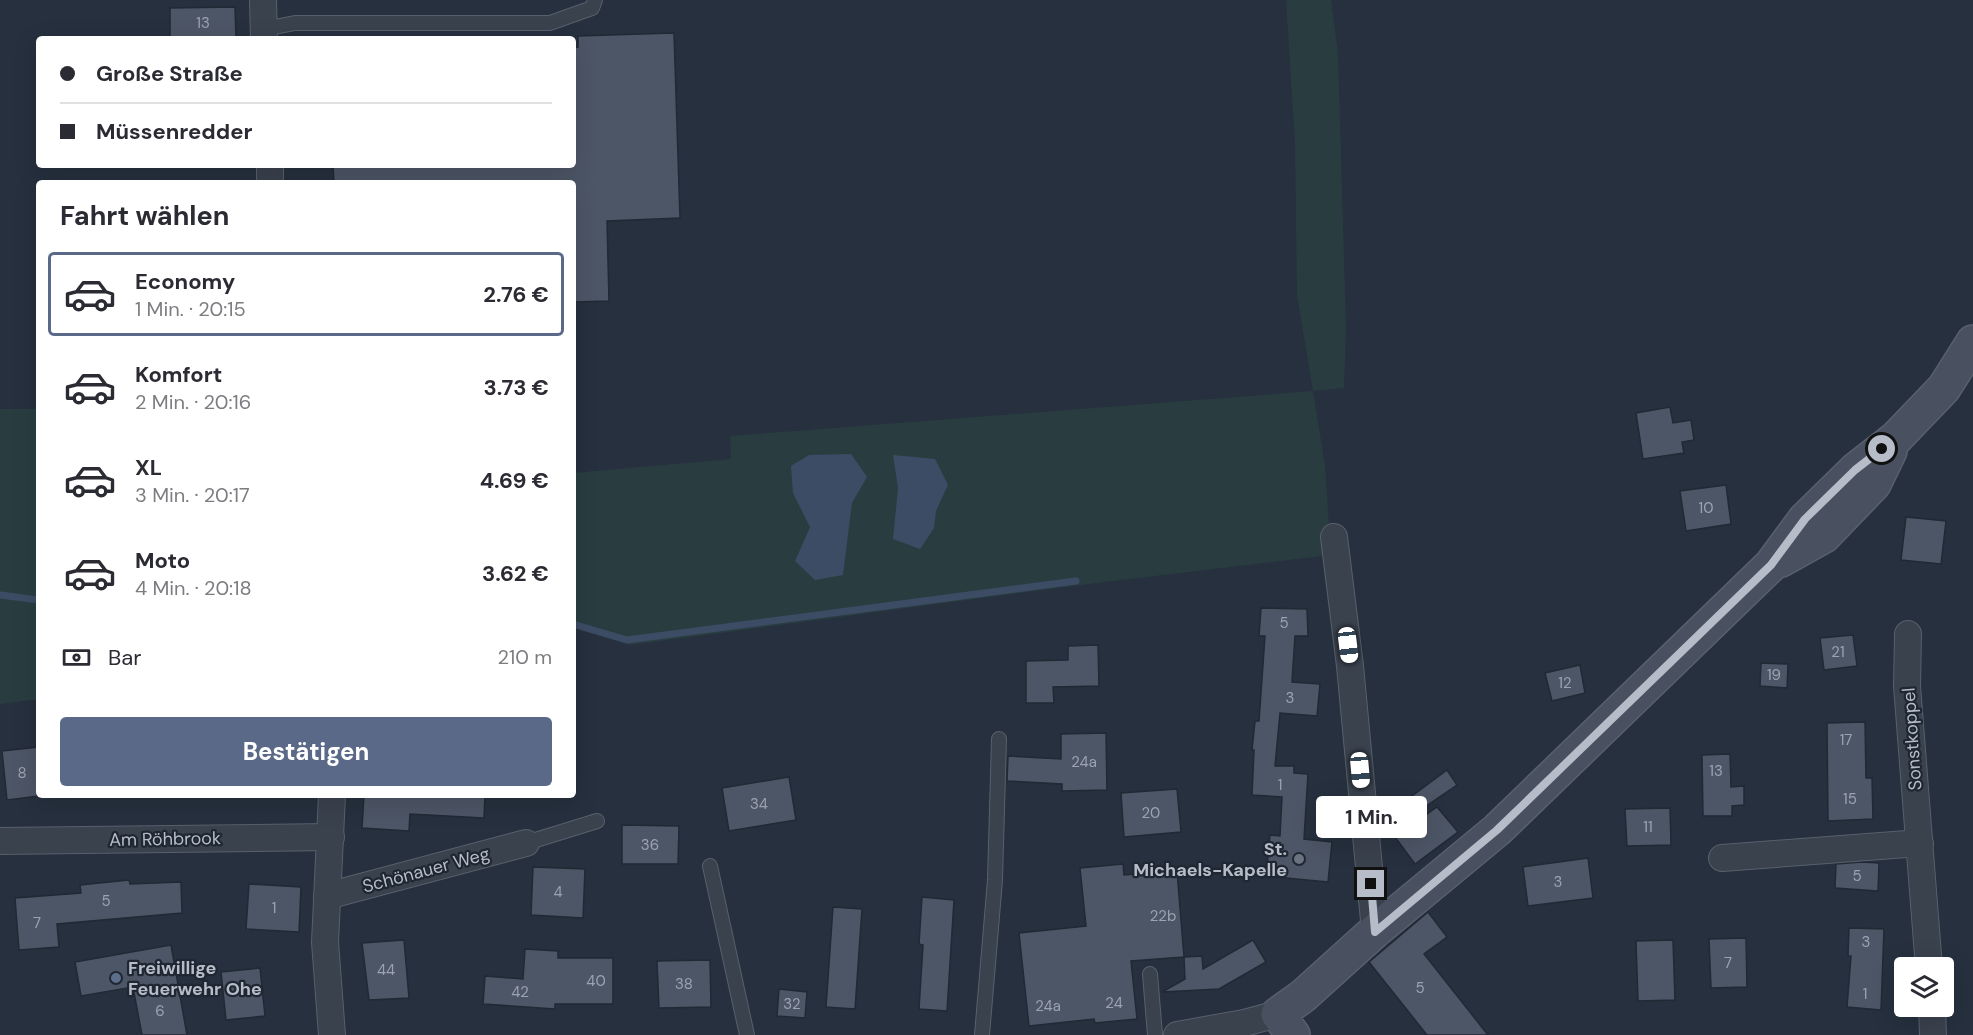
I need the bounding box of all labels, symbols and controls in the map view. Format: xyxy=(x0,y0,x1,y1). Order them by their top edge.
house number: 13 xyxy=(196,13,210,33)
text: Große Straße xyxy=(96,59,243,88)
text: Müssenredder xyxy=(96,117,252,146)
text: Fahrt wählen xyxy=(60,198,230,233)
icon: car xyxy=(63,267,117,321)
text: Economy xyxy=(135,267,235,296)
text: 2.76 € xyxy=(483,280,549,309)
text: 1 Min. · 20:15 xyxy=(135,296,246,322)
icon: car xyxy=(63,360,117,414)
text: Komfort xyxy=(135,360,222,389)
text: 3.73 € xyxy=(483,373,549,402)
text: 2 Min. · 20:16 xyxy=(135,389,251,415)
route start xyxy=(1868,435,1895,462)
icon: car xyxy=(63,453,117,507)
text: XL xyxy=(135,453,162,482)
text: 4.69 € xyxy=(480,466,549,495)
text: 3 Min. · 20:17 xyxy=(135,482,250,508)
house number: 10 xyxy=(1699,498,1713,518)
icon: car xyxy=(63,546,117,600)
text: Moto xyxy=(135,546,190,575)
text: 3.62 € xyxy=(482,559,549,588)
text: 4 Min. · 20:18 xyxy=(135,575,252,601)
house number: 5 xyxy=(1279,613,1289,633)
car xyxy=(1337,626,1359,664)
icon: cash xyxy=(60,641,93,674)
house number: 21 xyxy=(1831,642,1845,662)
text: Bar xyxy=(108,643,141,672)
text: 210 m xyxy=(497,644,552,670)
house number: 19 xyxy=(1767,665,1781,685)
house number: 12 xyxy=(1558,673,1572,693)
street label: Sonstkoppel xyxy=(1896,687,1928,791)
house number: 3 xyxy=(1286,688,1294,708)
button: Bestätigen xyxy=(60,717,552,786)
house number: 17 xyxy=(1840,730,1852,750)
car xyxy=(1349,751,1371,789)
house number: 24a xyxy=(1071,752,1097,772)
house number: 13 xyxy=(1709,761,1723,781)
house number: 8 xyxy=(17,763,27,783)
house number: 1 xyxy=(1278,775,1282,795)
house number: 15 xyxy=(1843,789,1857,809)
house number: 34 xyxy=(750,794,768,814)
callout: 1 Min. xyxy=(1316,797,1426,839)
house number: 20 xyxy=(1142,803,1160,823)
text: 1 Min. xyxy=(1345,804,1398,830)
house number: 11 xyxy=(1643,817,1653,837)
street label: Am Röhbrook xyxy=(109,826,221,852)
house number: 36 xyxy=(641,835,659,855)
place label: St. Michaels-Kapelle xyxy=(1133,837,1287,882)
street label: Schönauer Weg xyxy=(360,842,492,898)
marker: St. Michaels-Kapelle xyxy=(1292,852,1306,866)
house number: 5 xyxy=(1852,866,1862,886)
route end xyxy=(1357,870,1384,897)
house number: 3 xyxy=(1554,872,1562,892)
house number: 4 xyxy=(553,882,563,902)
house number: 5 xyxy=(101,891,111,911)
house number: 1 xyxy=(272,898,276,918)
house number: 22b xyxy=(1150,906,1176,926)
house number: 7 xyxy=(33,913,41,933)
house number: 3 xyxy=(1862,932,1870,952)
house number: 7 xyxy=(1724,953,1732,973)
place label: Freiwillige Feuerwehr Ohe xyxy=(128,956,262,1001)
map controls xyxy=(1894,957,1954,1017)
button: layers xyxy=(1894,957,1954,1017)
house number: 44 xyxy=(377,960,395,980)
marker: Freiwillige Feuerwehr Ohe xyxy=(109,971,123,985)
house number: 40 xyxy=(586,971,606,991)
house number: 38 xyxy=(675,974,693,994)
house number: 5 xyxy=(1415,978,1425,998)
house number: 42 xyxy=(511,982,529,1002)
house number: 1 xyxy=(1863,984,1867,1004)
house number: 24 xyxy=(1105,993,1123,1013)
house number: 32 xyxy=(783,994,801,1014)
house number: 24a xyxy=(1035,996,1061,1016)
house number: 6 xyxy=(155,1001,165,1021)

